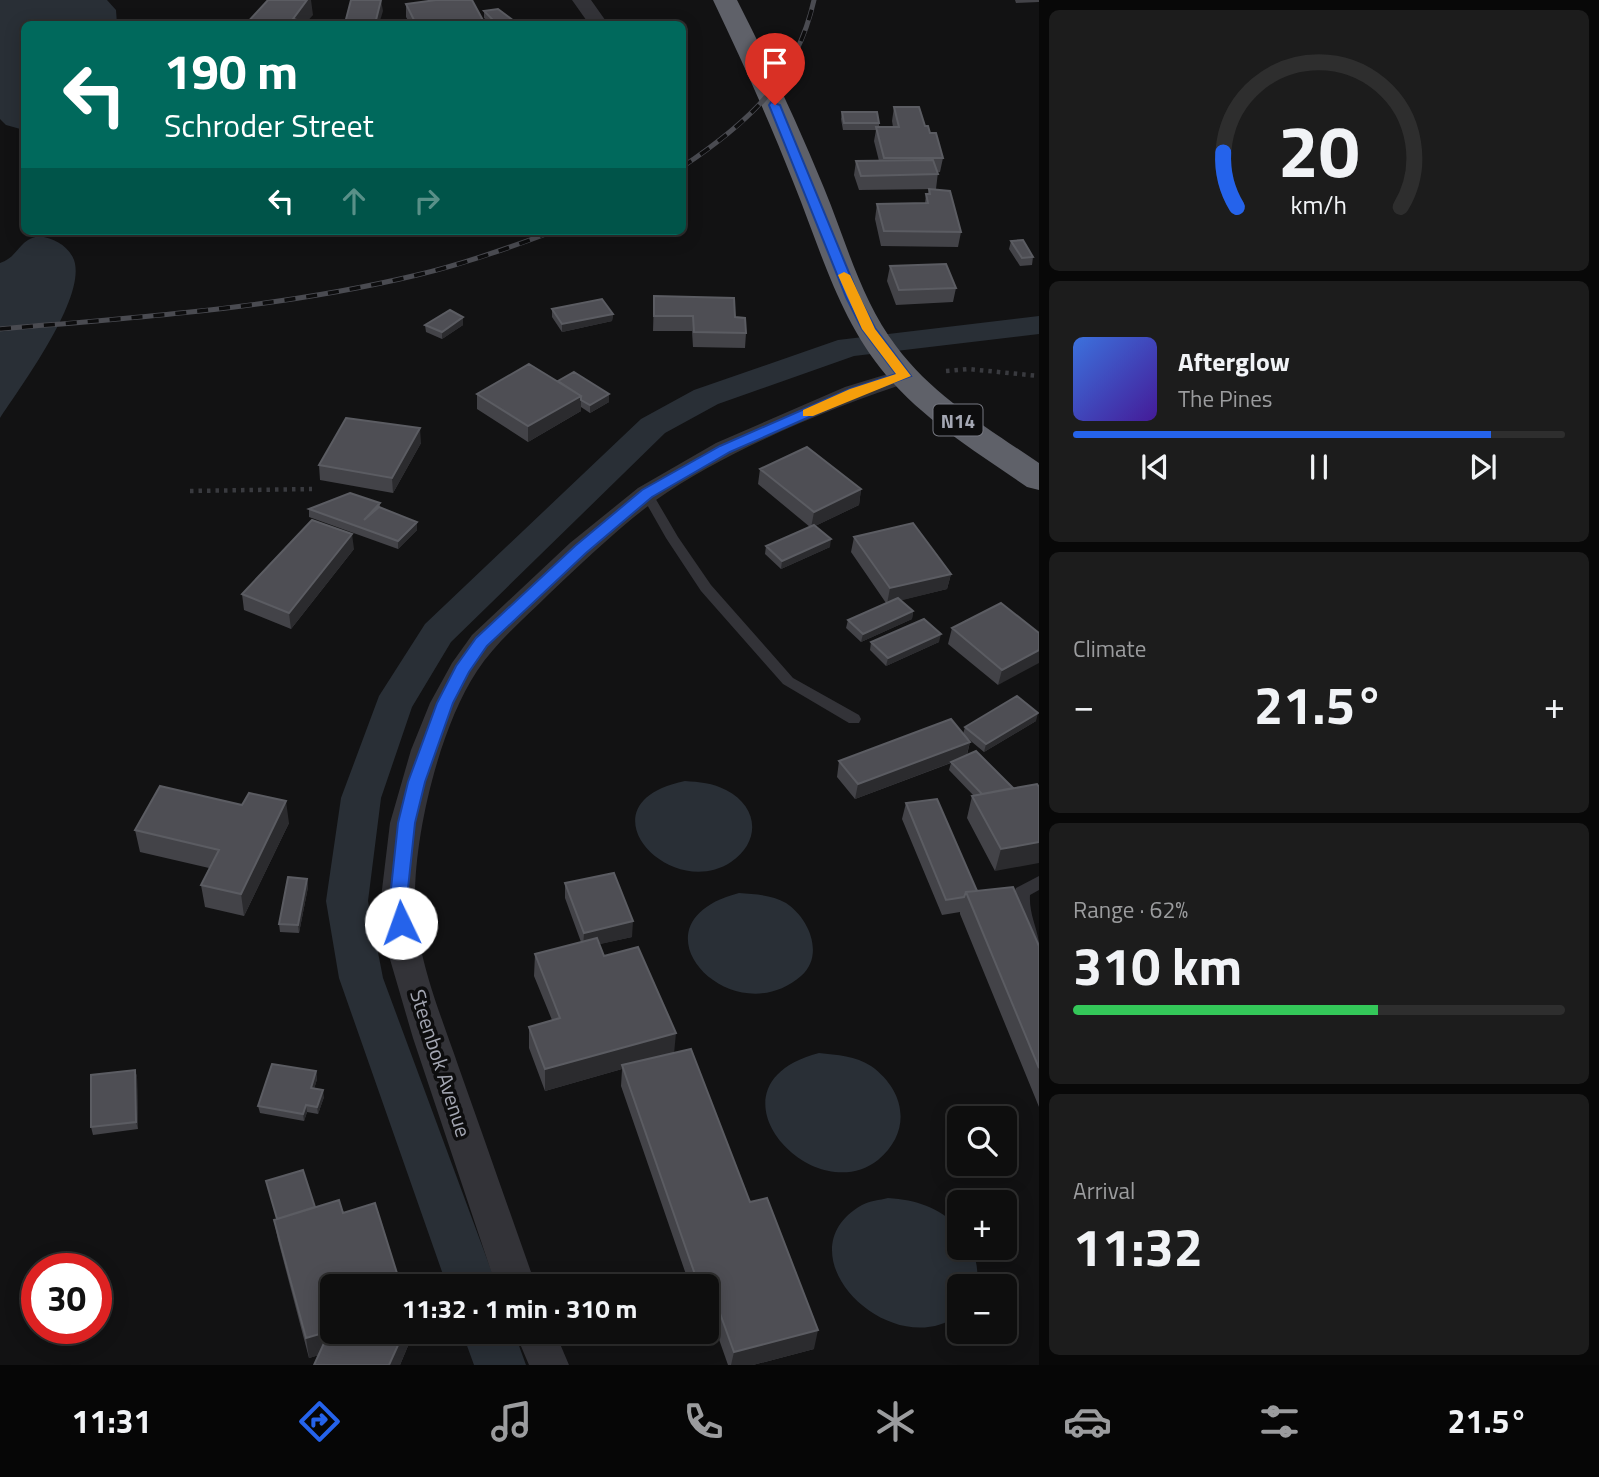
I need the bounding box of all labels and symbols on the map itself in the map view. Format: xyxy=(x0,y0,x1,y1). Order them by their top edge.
pin xyxy=(745,33,805,105)
road number: N14 xyxy=(934,404,982,436)
position arrow xyxy=(364,886,438,960)
street label: Steenbok Avenue xyxy=(402,985,480,1141)
speed limit sign: 30 xyxy=(21,1253,112,1344)

